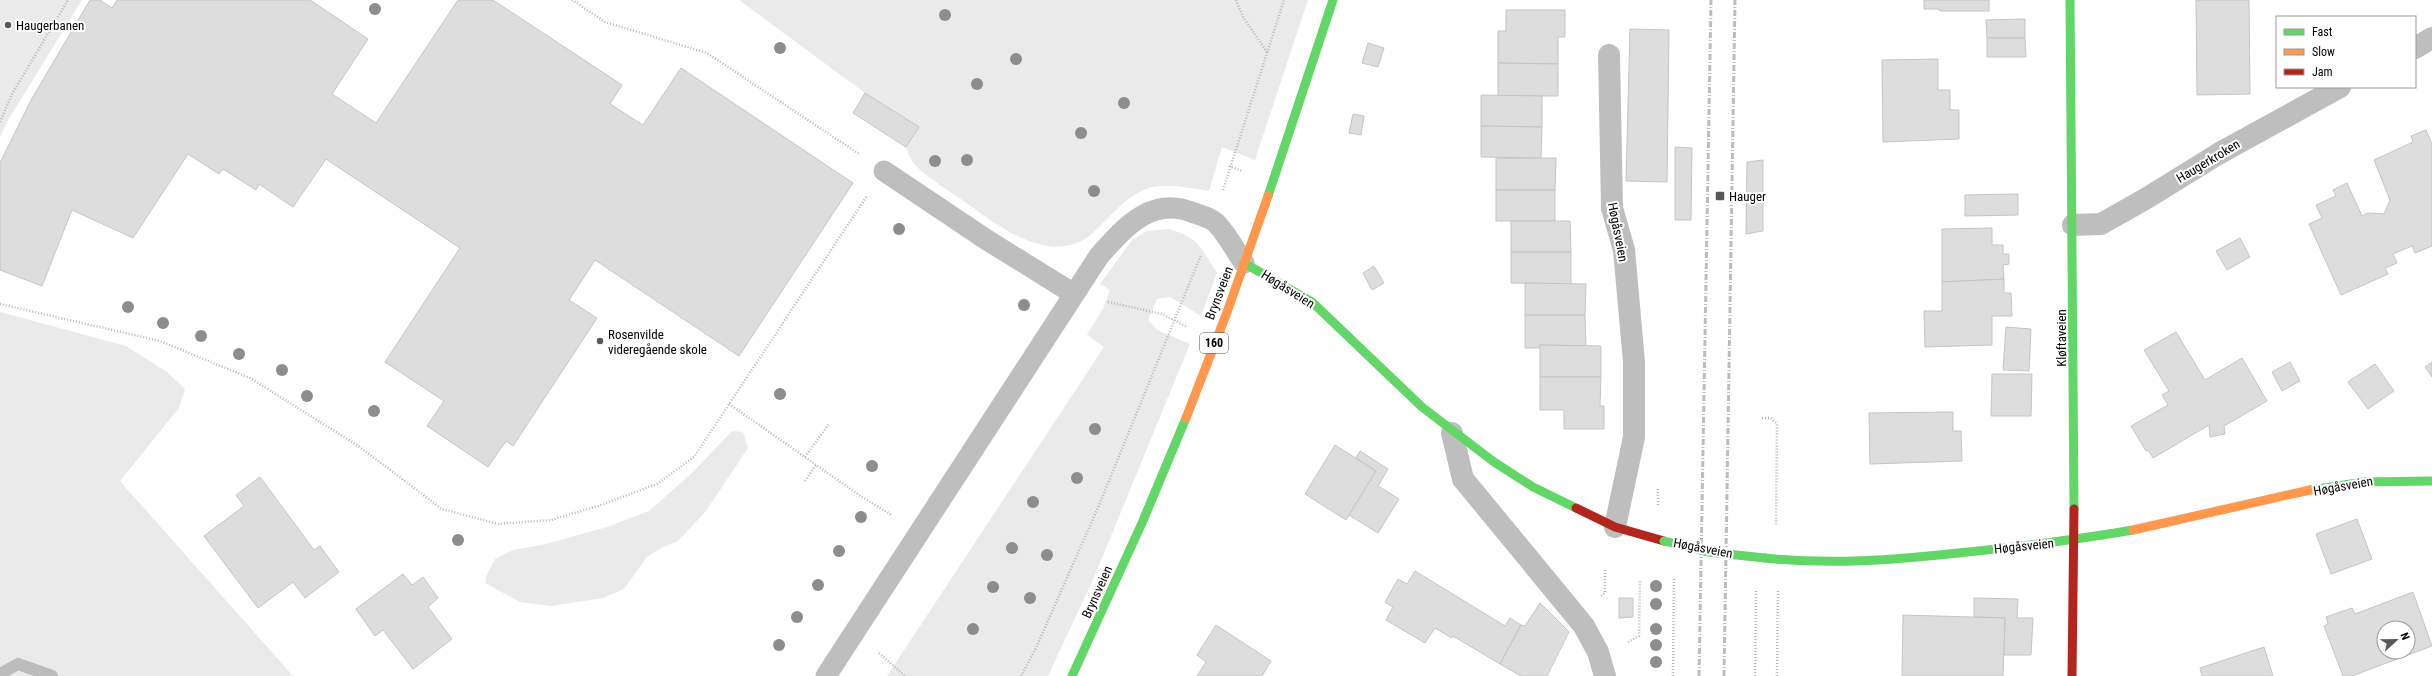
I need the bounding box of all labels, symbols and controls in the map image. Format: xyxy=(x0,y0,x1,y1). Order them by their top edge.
legend xyxy=(2276,16,2416,88)
place label: Haugerbanen xyxy=(16,18,84,33)
marker: Haugerbanen xyxy=(3,20,13,30)
text: Fast xyxy=(2312,25,2333,39)
text: Slow xyxy=(2312,45,2335,59)
text: Jam xyxy=(2312,65,2333,79)
street label: Haugerkroken xyxy=(2174,136,2242,186)
place label: Hauger xyxy=(1729,189,1766,204)
marker: Hauger xyxy=(1714,190,1726,202)
street label: Høgåsveien xyxy=(1605,201,1631,263)
street label: Brynsveien xyxy=(1202,264,1236,322)
street label: Høgåsveien xyxy=(1259,267,1317,311)
street label: Kløftaveien xyxy=(2054,309,2069,367)
place label: Rosenvilde videregående skole xyxy=(608,327,707,357)
road number: 160 xyxy=(1200,333,1228,353)
marker: Rosenvilde videregående skole xyxy=(595,336,605,346)
street label: Høgåsveien xyxy=(2312,473,2374,499)
street label: Høgåsveien xyxy=(1672,535,1734,561)
street label: Høgåsveien xyxy=(1993,535,2055,557)
street label: Brynsveien xyxy=(1079,563,1115,621)
north arrow xyxy=(2376,620,2416,660)
text: N xyxy=(2398,631,2412,642)

